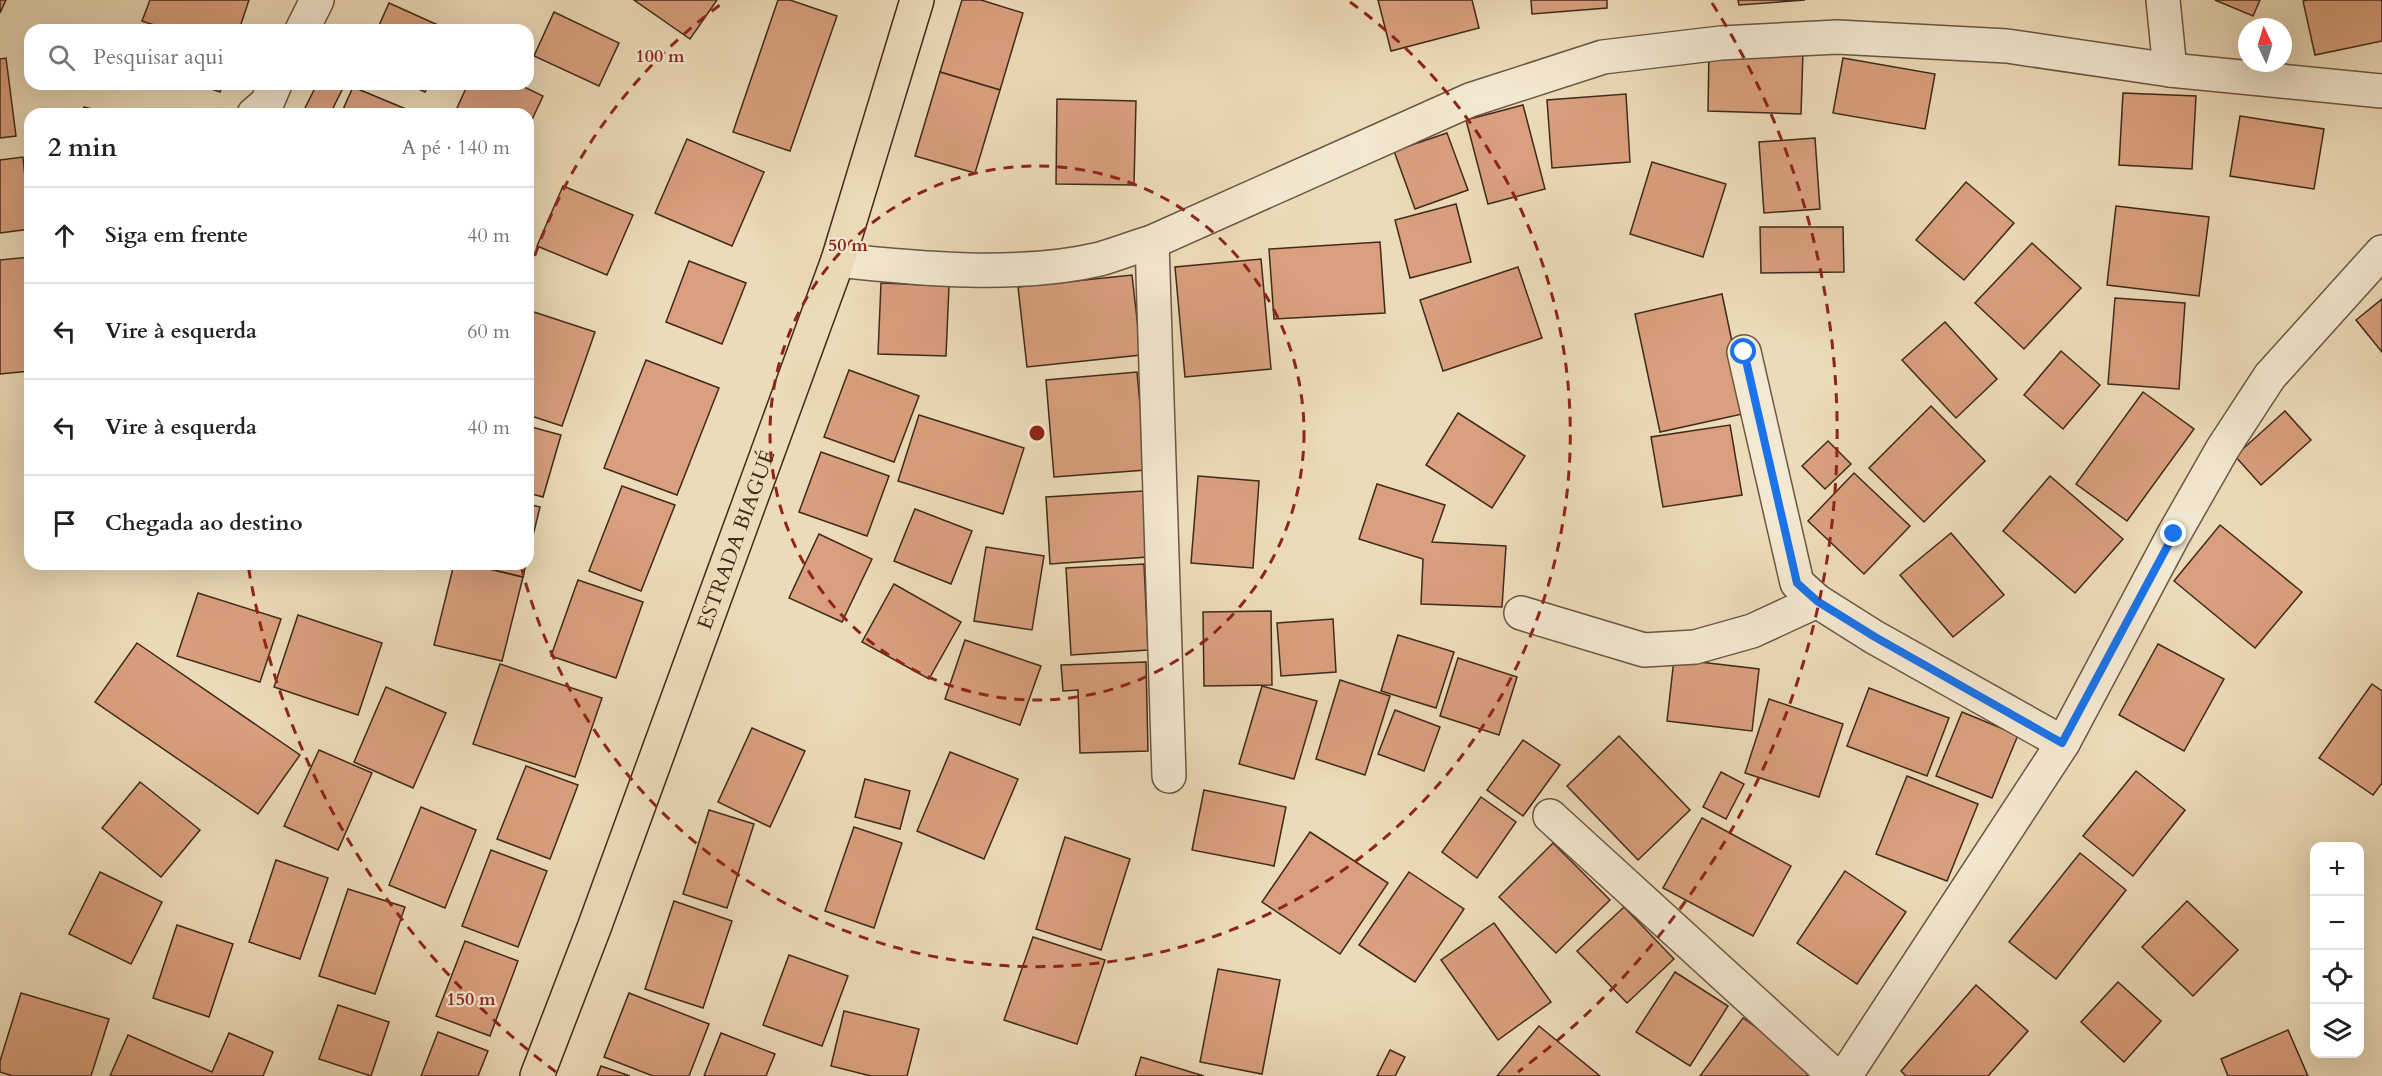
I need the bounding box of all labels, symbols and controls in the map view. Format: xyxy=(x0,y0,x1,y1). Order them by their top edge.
north arrow xyxy=(2238,18,2292,72)
search box xyxy=(24,24,534,90)
icon: search xyxy=(45,41,78,74)
text: Pesquisar aqui xyxy=(93,42,224,72)
text: 100 m xyxy=(635,44,685,69)
text: 2 min xyxy=(48,130,117,165)
text: A pé · 140 m xyxy=(402,134,510,161)
icon: ahead xyxy=(48,219,81,252)
text: Siga em frente xyxy=(105,220,248,250)
text: 40 m xyxy=(467,222,510,249)
text: 50 m xyxy=(828,233,868,258)
icon: left xyxy=(48,315,81,348)
text: Vire à esquerda xyxy=(105,316,257,346)
text: 60 m xyxy=(467,318,510,345)
route start xyxy=(1730,338,1756,364)
icon: left xyxy=(48,411,81,444)
text: Vire à esquerda xyxy=(105,412,257,442)
text: 40 m xyxy=(467,414,510,441)
centre of rings xyxy=(1027,423,1047,443)
street label: ESTRADA BIAGUÉ xyxy=(690,446,782,634)
icon: arrive xyxy=(48,507,81,540)
text: Chegada ao destino xyxy=(105,508,303,538)
route end xyxy=(2160,520,2186,546)
map controls xyxy=(2310,842,2364,1058)
button: + xyxy=(2310,842,2364,896)
button: − xyxy=(2310,896,2364,950)
button: locate xyxy=(2310,950,2364,1004)
text: 150 m xyxy=(446,987,496,1012)
button: layers xyxy=(2310,1004,2364,1058)

